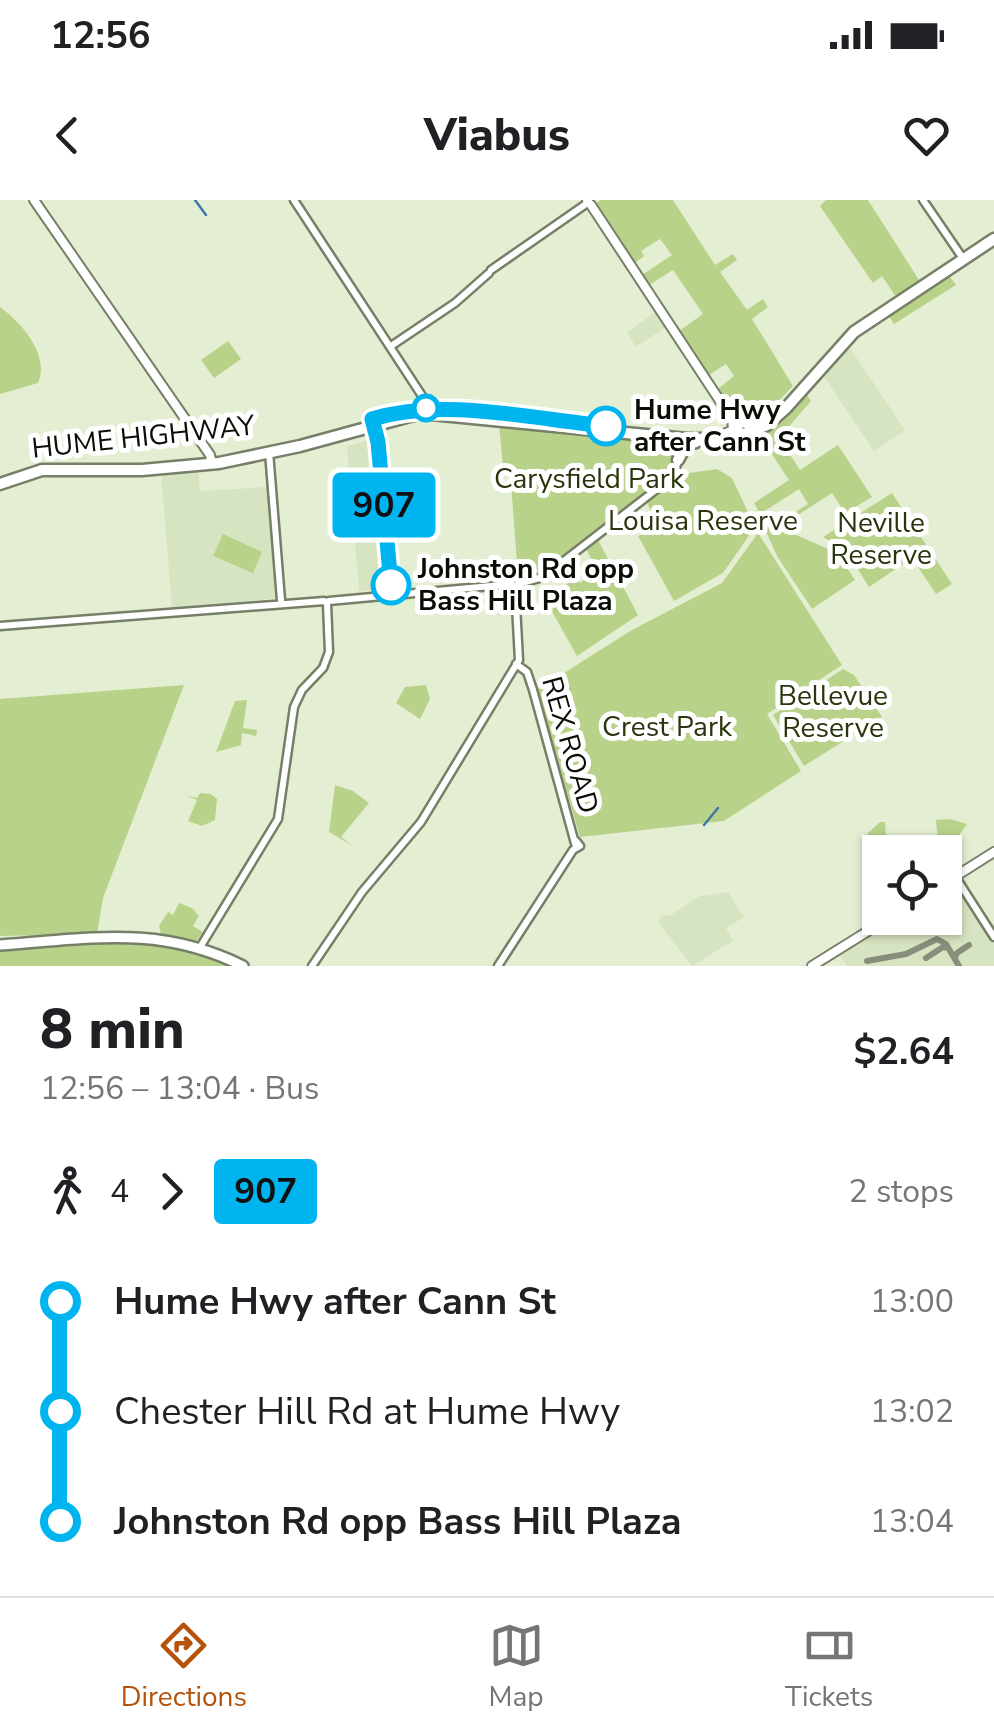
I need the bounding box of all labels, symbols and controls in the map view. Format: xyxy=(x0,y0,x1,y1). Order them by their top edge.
text: 12:56 xyxy=(50,10,151,61)
text: Viabus xyxy=(424,105,570,166)
icon: back xyxy=(40,108,95,163)
icon: heart xyxy=(899,108,954,163)
place label: Hume Hwy after Cann St xyxy=(634,391,806,461)
unlabelled marker xyxy=(413,395,439,421)
street label: HUME HIGHWAY xyxy=(30,406,258,468)
marker: Hume Hwy after Cann St xyxy=(587,407,625,445)
park label: Carysfield Park xyxy=(494,460,685,498)
line badge: 907 xyxy=(326,472,442,538)
text: 907 xyxy=(352,482,416,529)
park label: Louisa Reserve xyxy=(608,502,798,540)
park label: Neville Reserve xyxy=(830,504,932,574)
place label: Johnston Rd opp Bass Hill Plaza xyxy=(417,550,634,620)
marker: Johnston Rd opp Bass Hill Plaza xyxy=(372,566,410,604)
street label: REX ROAD xyxy=(532,672,608,818)
park label: Bellevue Reserve xyxy=(778,677,888,747)
park label: Crest Park xyxy=(602,708,733,746)
map controls xyxy=(862,835,962,935)
button: locate xyxy=(862,835,962,935)
text: 8 min xyxy=(40,992,185,1067)
text: $2.64 xyxy=(853,1026,954,1077)
text: 12:56 – 13:04 · Bus xyxy=(40,1067,319,1110)
icon: walk xyxy=(40,1164,95,1219)
icon: forward xyxy=(144,1164,199,1219)
text: 907 xyxy=(234,1168,297,1215)
text: 4 xyxy=(110,1170,129,1213)
text: 2 stops xyxy=(848,1170,954,1213)
text: Hume Hwy after Cann St xyxy=(114,1276,556,1327)
text: 13:00 xyxy=(870,1280,954,1323)
text: Chester Hill Rd at Hume Hwy xyxy=(114,1386,620,1437)
text: 13:02 xyxy=(870,1390,954,1433)
text: Johnston Rd opp Bass Hill Plaza xyxy=(114,1496,682,1547)
text: 13:04 xyxy=(870,1500,954,1543)
tab: Directions xyxy=(121,1618,247,1716)
tab: Map xyxy=(488,1618,544,1716)
tab: Tickets xyxy=(785,1618,873,1716)

